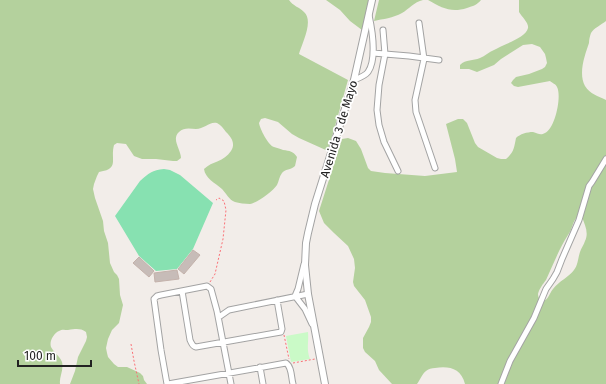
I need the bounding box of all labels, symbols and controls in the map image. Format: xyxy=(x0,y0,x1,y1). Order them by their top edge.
street label: Avenida 3 de Mayo xyxy=(318,79,360,179)
scale bar xyxy=(18,342,91,368)
text: 100 m xyxy=(24,349,56,363)

